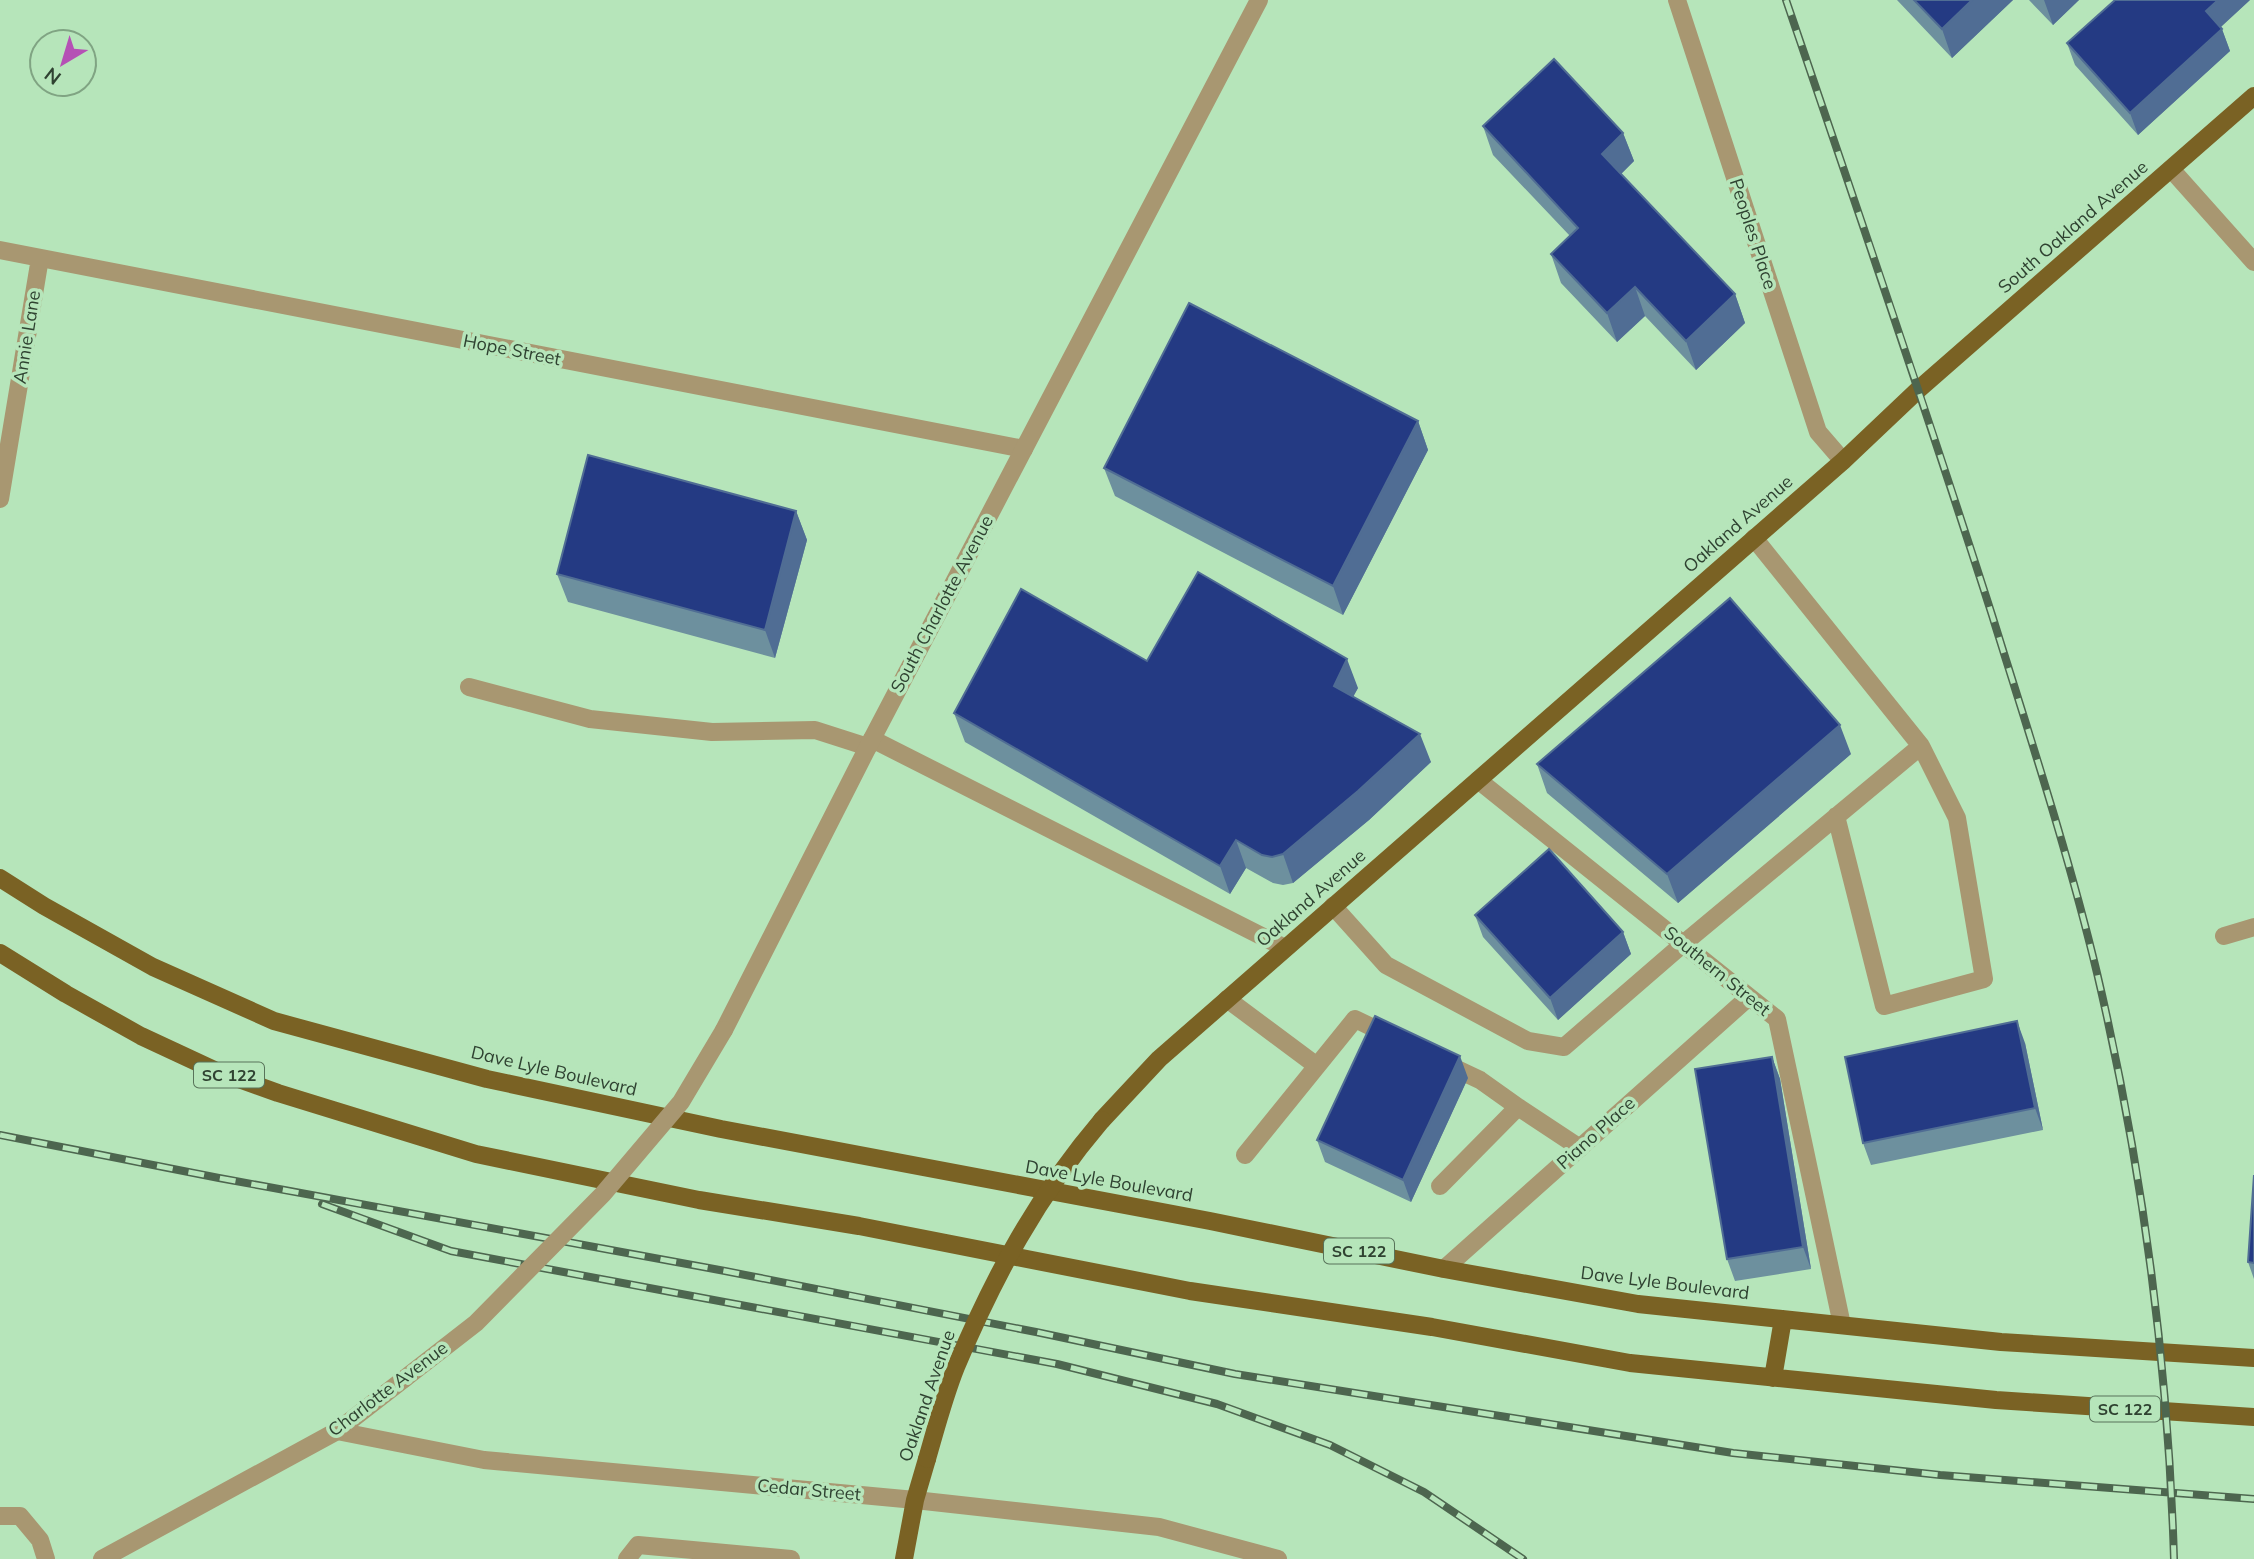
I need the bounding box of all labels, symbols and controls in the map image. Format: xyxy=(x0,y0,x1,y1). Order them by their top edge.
north arrow xyxy=(28,28,98,98)
text: N xyxy=(39,63,66,90)
street label: South Oakland Avenue xyxy=(1993,155,2152,298)
street label: Peoples Place xyxy=(1725,176,1782,292)
street label: Annie Lane xyxy=(8,289,45,385)
street label: Hope Street xyxy=(461,329,563,370)
street label: Oakland Avenue xyxy=(1678,470,1797,578)
street label: South Charlotte Avenue xyxy=(885,511,998,696)
street label: Oakland Avenue xyxy=(1251,844,1370,952)
street label: Southern Street xyxy=(1660,921,1775,1020)
street label: Dave Lyle Boulevard xyxy=(469,1040,639,1101)
road number: SC 122 xyxy=(194,1063,264,1088)
street label: Piano Place xyxy=(1552,1091,1640,1174)
street label: Dave Lyle Boulevard xyxy=(1024,1154,1195,1207)
road number: SC 122 xyxy=(1324,1238,1394,1264)
street label: Dave Lyle Boulevard xyxy=(1579,1261,1751,1304)
street label: Oakland Avenue xyxy=(893,1327,960,1465)
street label: Charlotte Avenue xyxy=(323,1336,452,1441)
road number: SC 122 xyxy=(2090,1396,2160,1422)
street label: Cedar Street xyxy=(756,1474,862,1505)

